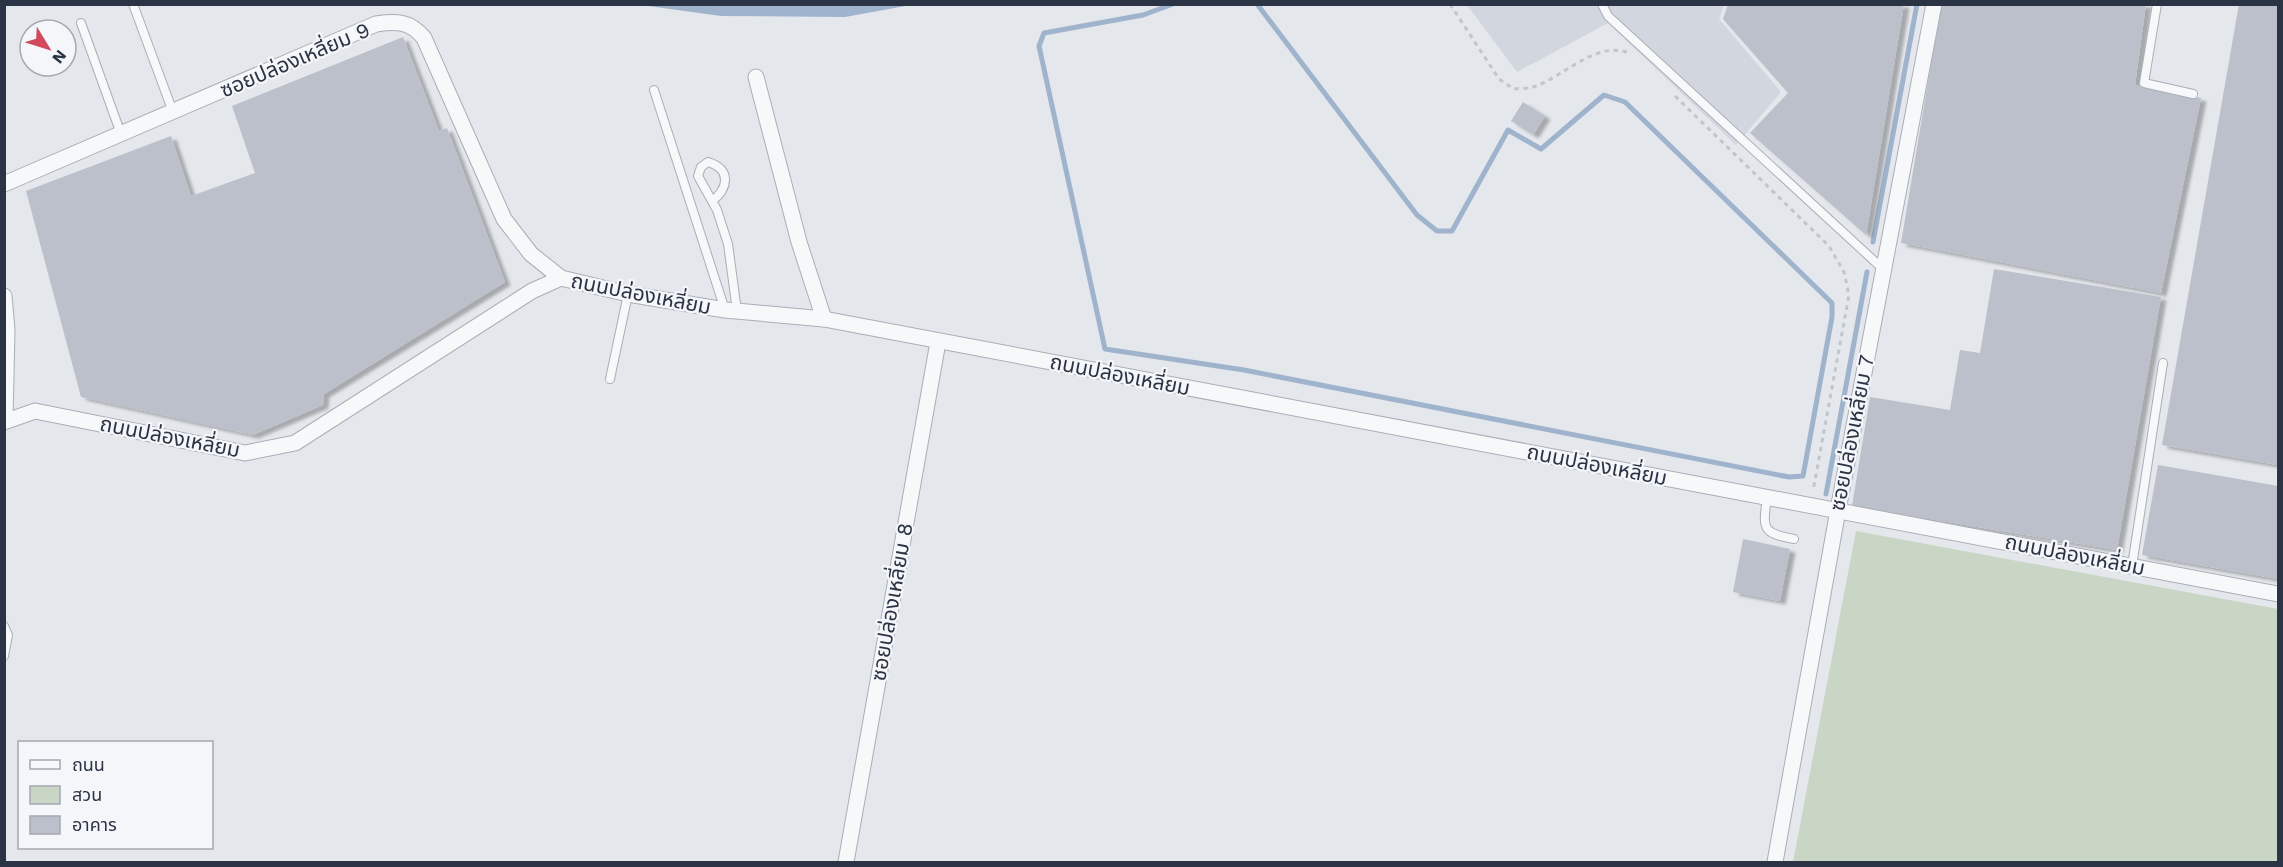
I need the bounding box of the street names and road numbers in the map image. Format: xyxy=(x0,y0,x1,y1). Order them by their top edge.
street label: ซอยปล่องเหลี่ยม 9 xyxy=(215,15,373,102)
street label: ถนนปล่องเหลี่ยม xyxy=(569,266,714,319)
street label: ถนนปล่องเหลี่ยม xyxy=(1048,347,1193,400)
street label: ซอยปล่องเหลี่ยม 7 xyxy=(1822,352,1879,513)
street label: ถนนปล่องเหลี่ยม xyxy=(98,409,243,462)
street label: ถนนปล่องเหลี่ยม xyxy=(1525,437,1670,490)
street label: ซอยปล่องเหลี่ยม 8 xyxy=(863,521,918,683)
street label: ถนนปล่องเหลี่ยม xyxy=(2003,527,2148,580)

